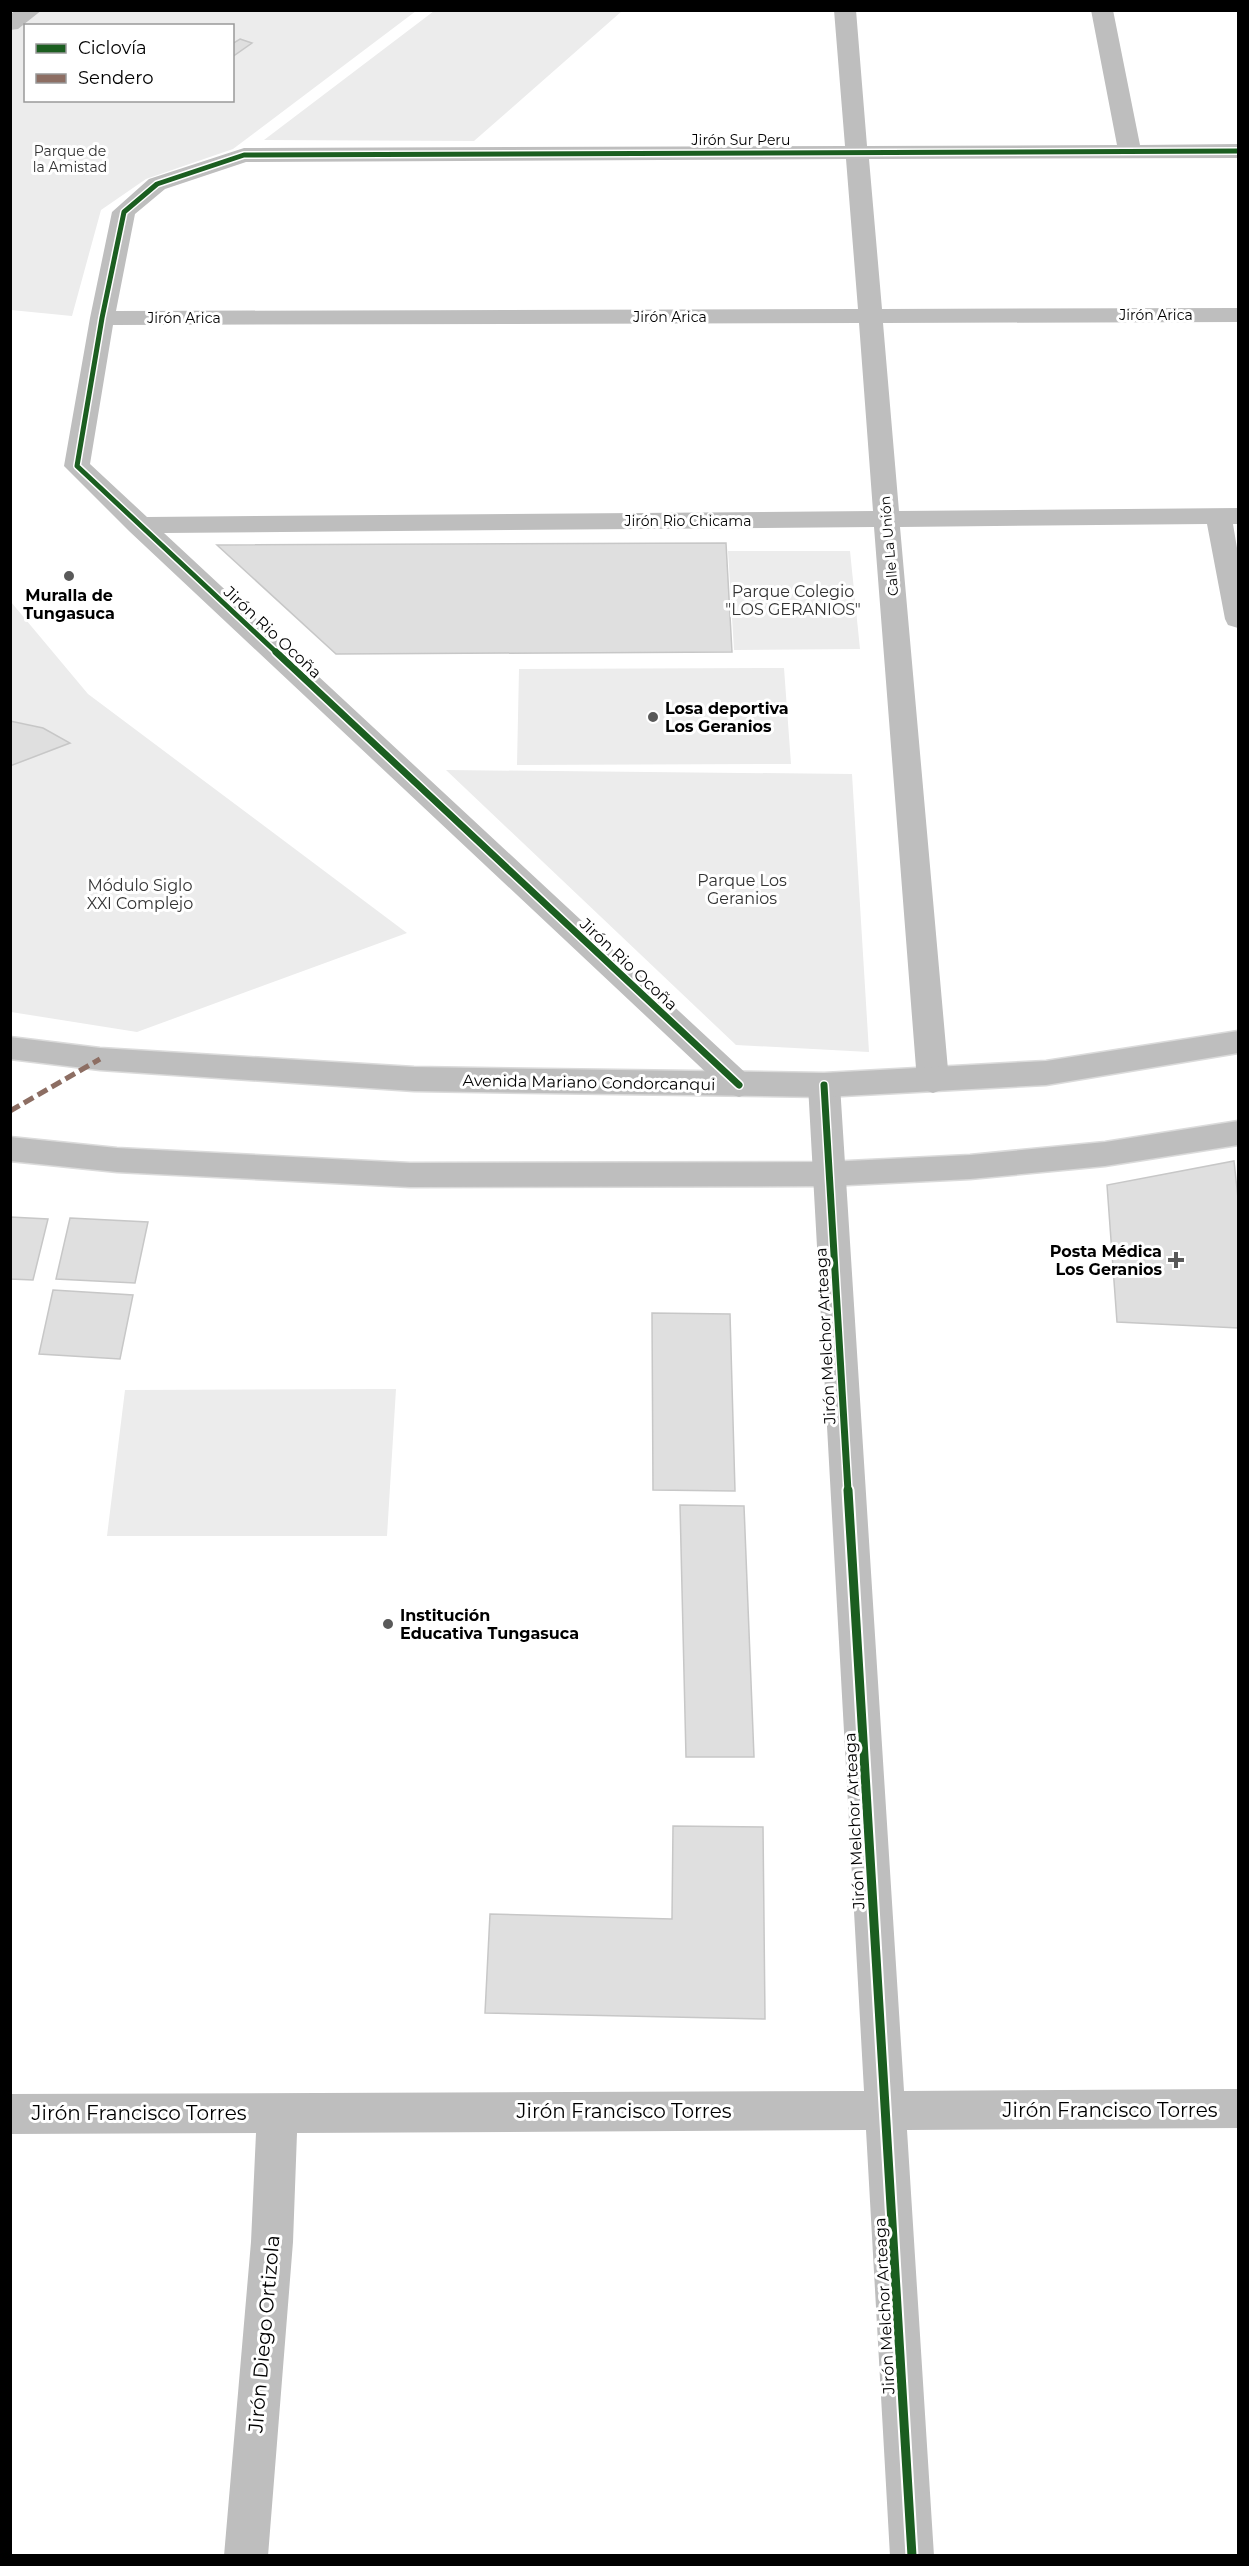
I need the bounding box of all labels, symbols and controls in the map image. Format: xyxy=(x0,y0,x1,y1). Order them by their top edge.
legend xyxy=(24,24,234,102)
text: Ciclovía xyxy=(78,37,147,59)
text: Sendero xyxy=(78,67,153,89)
street label: Jirón Sur Peru xyxy=(691,131,790,149)
park label: Parque de la Amistad xyxy=(33,142,107,176)
street label: Jirón Arica xyxy=(1118,306,1193,324)
street label: Jirón Arica xyxy=(632,308,707,326)
street label: Jirón Arica xyxy=(146,309,221,327)
street label: Calle La Unión xyxy=(876,495,902,597)
street label: Jirón Rio Chicama xyxy=(624,512,751,530)
marker: Muralla de Tungasuca xyxy=(62,569,76,583)
street label: Jirón Rio Ocoña xyxy=(219,582,325,682)
park label: Parque Colegio "LOS GERANIOS" xyxy=(725,582,861,619)
place label: Muralla de Tungasuca xyxy=(23,586,115,623)
place label: Losa deportiva Los Geranios xyxy=(665,699,789,736)
marker: Losa deportiva Los Geranios xyxy=(646,710,660,724)
park label: Parque Los Geranios xyxy=(697,871,787,908)
park label: Módulo Siglo XXI Complejo xyxy=(87,876,193,913)
street label: Jirón Rio Ocoña xyxy=(575,914,681,1014)
street label: Avenida Mariano Condorcanqui xyxy=(463,1071,715,1094)
place label: Posta Médica Los Geranios xyxy=(1050,1242,1162,1279)
street label: Jirón Melchor Arteaga xyxy=(811,1247,840,1426)
marker: Posta Médica Los Geranios xyxy=(1167,1251,1185,1269)
place label: Institución Educativa Tungasuca xyxy=(400,1606,579,1643)
marker: Institución Educativa Tungasuca xyxy=(381,1617,395,1631)
street label: Jirón Melchor Arteaga xyxy=(840,1732,869,1911)
street label: Jirón Francisco Torres xyxy=(1002,2098,1218,2122)
street label: Jirón Francisco Torres xyxy=(516,2099,732,2123)
street label: Jirón Francisco Torres xyxy=(31,2101,247,2125)
street label: Jirón Melchor Arteaga xyxy=(870,2217,899,2396)
street label: Jirón Diego Ortizola xyxy=(243,2234,285,2435)

